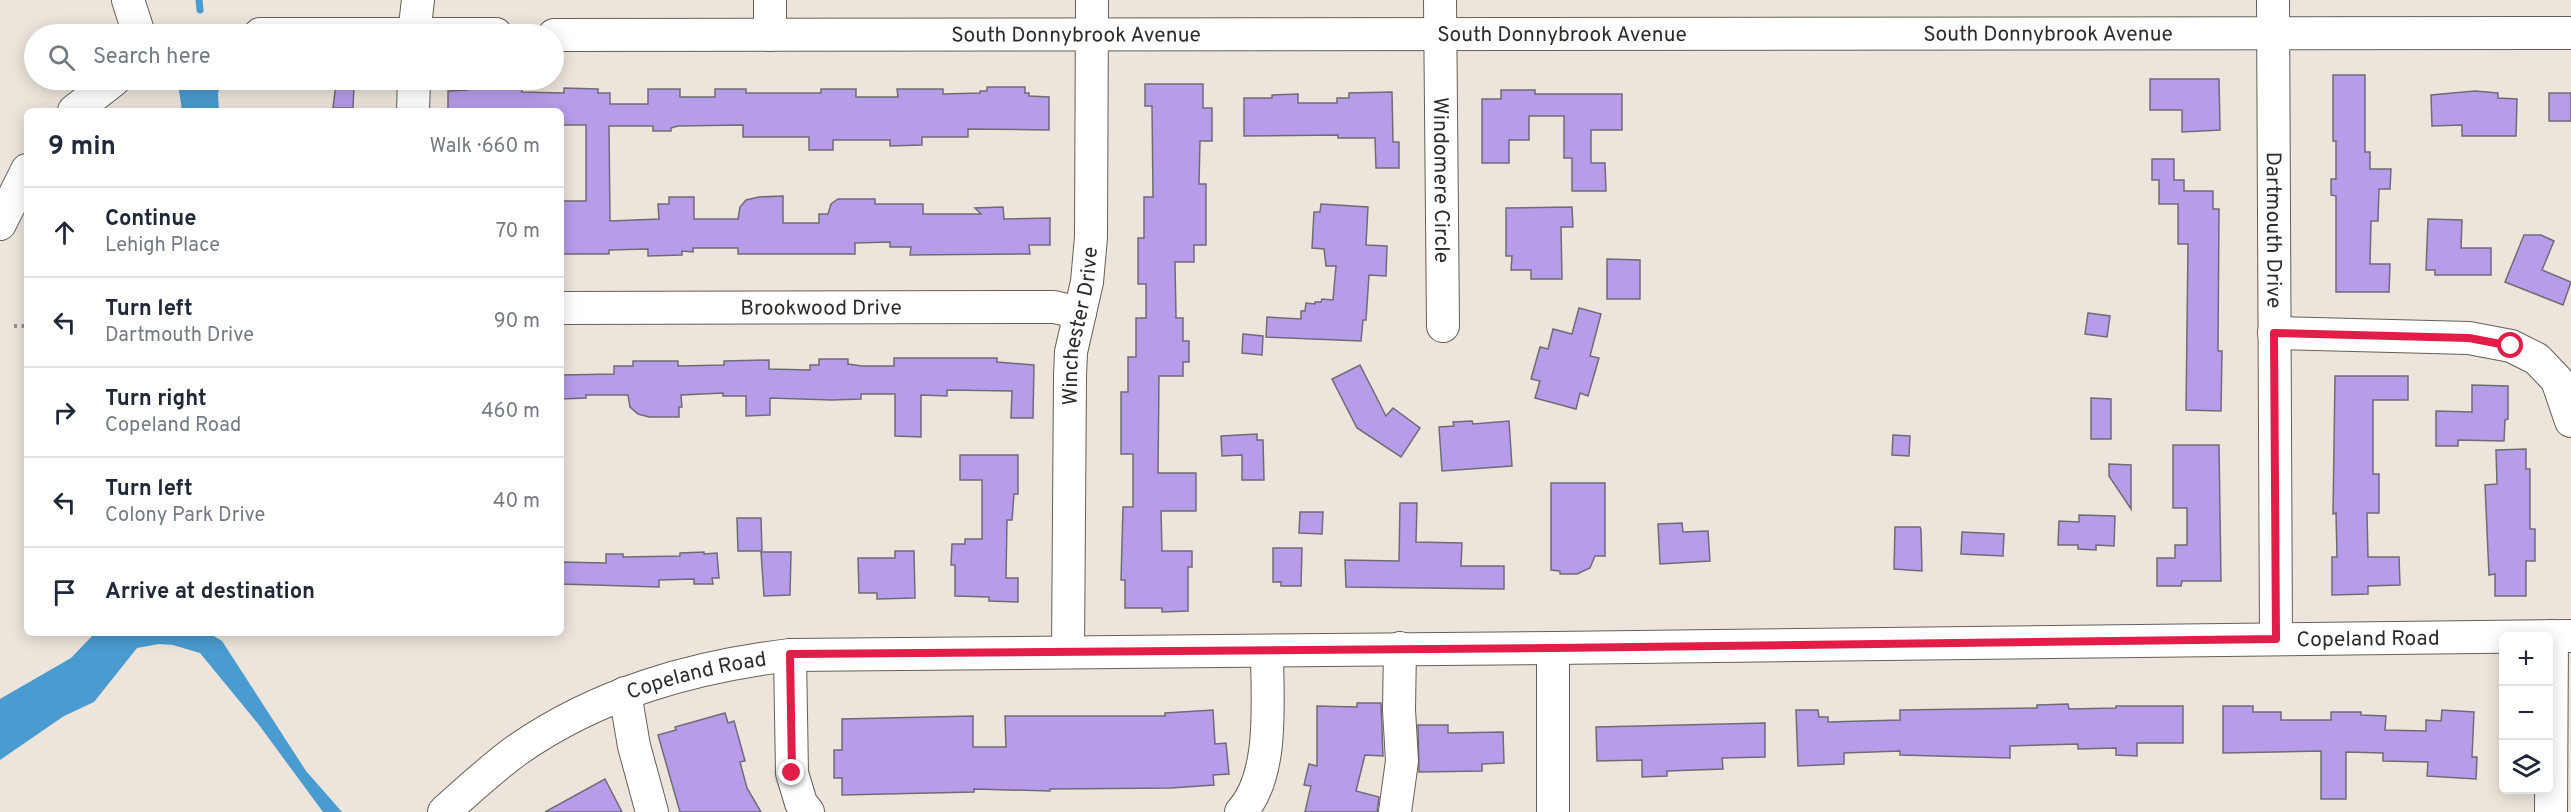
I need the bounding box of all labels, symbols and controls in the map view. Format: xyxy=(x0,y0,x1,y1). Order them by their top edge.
street label: South Donnybrook Avenue xyxy=(1923,21,2173,49)
street label: South Donnybrook Avenue xyxy=(951,22,1201,50)
street label: South Donnybrook Avenue xyxy=(1437,22,1687,49)
search box xyxy=(24,24,564,90)
icon: search xyxy=(45,41,78,74)
text: Search here xyxy=(93,44,211,71)
street label: Windomere Circle xyxy=(1426,97,1454,263)
text: 9 min xyxy=(48,131,116,164)
text: Walk · 660 m xyxy=(430,134,540,160)
street label: Dartmouth Drive xyxy=(2259,152,2286,308)
text: Continue xyxy=(105,206,196,233)
icon: ahead xyxy=(48,216,81,249)
text: 70 m xyxy=(496,219,540,245)
text: Lehigh Place xyxy=(105,233,220,259)
street label: Winchester Drive xyxy=(1058,246,1105,405)
street label: Brookwood Drive xyxy=(740,295,902,323)
text: Turn left xyxy=(105,296,193,323)
icon: left xyxy=(48,306,81,339)
text: 90 m xyxy=(494,309,540,335)
text: Dartmouth Drive xyxy=(105,323,254,349)
route start xyxy=(2497,332,2523,358)
text: Turn right xyxy=(105,386,207,413)
icon: right xyxy=(48,396,81,429)
text: 460 m xyxy=(481,399,540,425)
text: Copeland Road xyxy=(105,413,241,439)
text: Turn left xyxy=(105,476,193,503)
icon: left xyxy=(48,486,81,519)
text: 40 m xyxy=(493,489,540,515)
text: Colony Park Drive xyxy=(105,503,265,529)
icon: arrive xyxy=(48,576,81,609)
text: Arrive at destination xyxy=(105,579,315,606)
street label: Copeland Road xyxy=(2296,626,2440,654)
map controls xyxy=(2499,632,2553,794)
button: + xyxy=(2499,632,2553,686)
street label: Copeland Road xyxy=(623,646,768,707)
button: − xyxy=(2499,686,2553,740)
button: layers xyxy=(2499,740,2553,794)
route end xyxy=(778,759,804,785)

